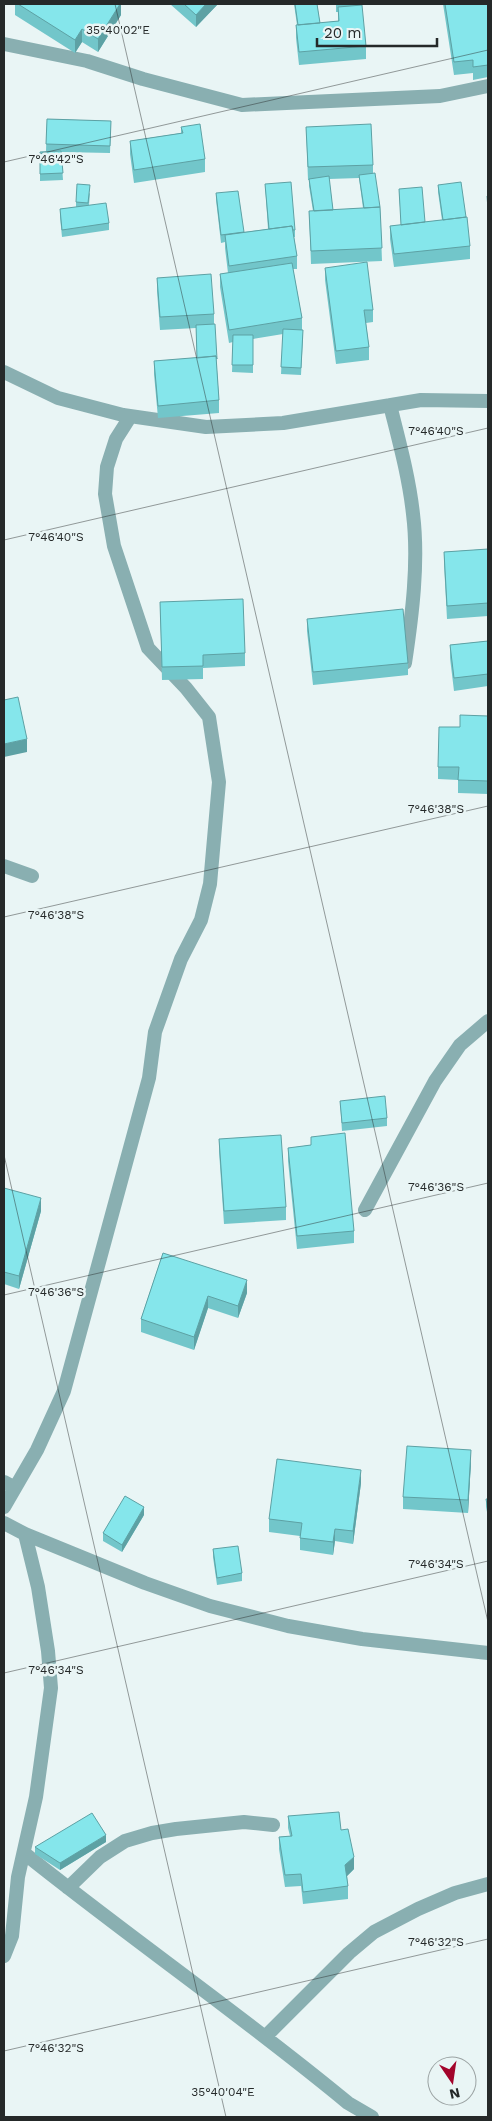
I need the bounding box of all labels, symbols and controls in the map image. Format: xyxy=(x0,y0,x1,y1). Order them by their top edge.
scale bar xyxy=(317,15,437,47)
text: 35°40'02"E xyxy=(86,23,150,37)
text: 20 m xyxy=(324,24,362,42)
text: 7°46'42"S xyxy=(28,152,84,166)
text: 7°46'40"S xyxy=(408,424,464,438)
text: 7°46'40"S xyxy=(28,530,84,544)
text: 7°46'38"S xyxy=(408,802,464,816)
text: 7°46'38"S xyxy=(28,908,84,922)
text: 7°46'36"S xyxy=(408,1180,464,1194)
text: 7°46'36"S xyxy=(28,1285,84,1299)
text: 7°46'34"S xyxy=(408,1557,464,1571)
text: 7°46'34"S xyxy=(28,1663,84,1677)
text: 7°46'32"S xyxy=(408,1935,464,1949)
text: 7°46'32"S xyxy=(28,2041,84,2055)
north arrow xyxy=(427,2056,477,2106)
text: 35°40'04"E xyxy=(191,2085,255,2099)
text: N xyxy=(448,2085,462,2103)

